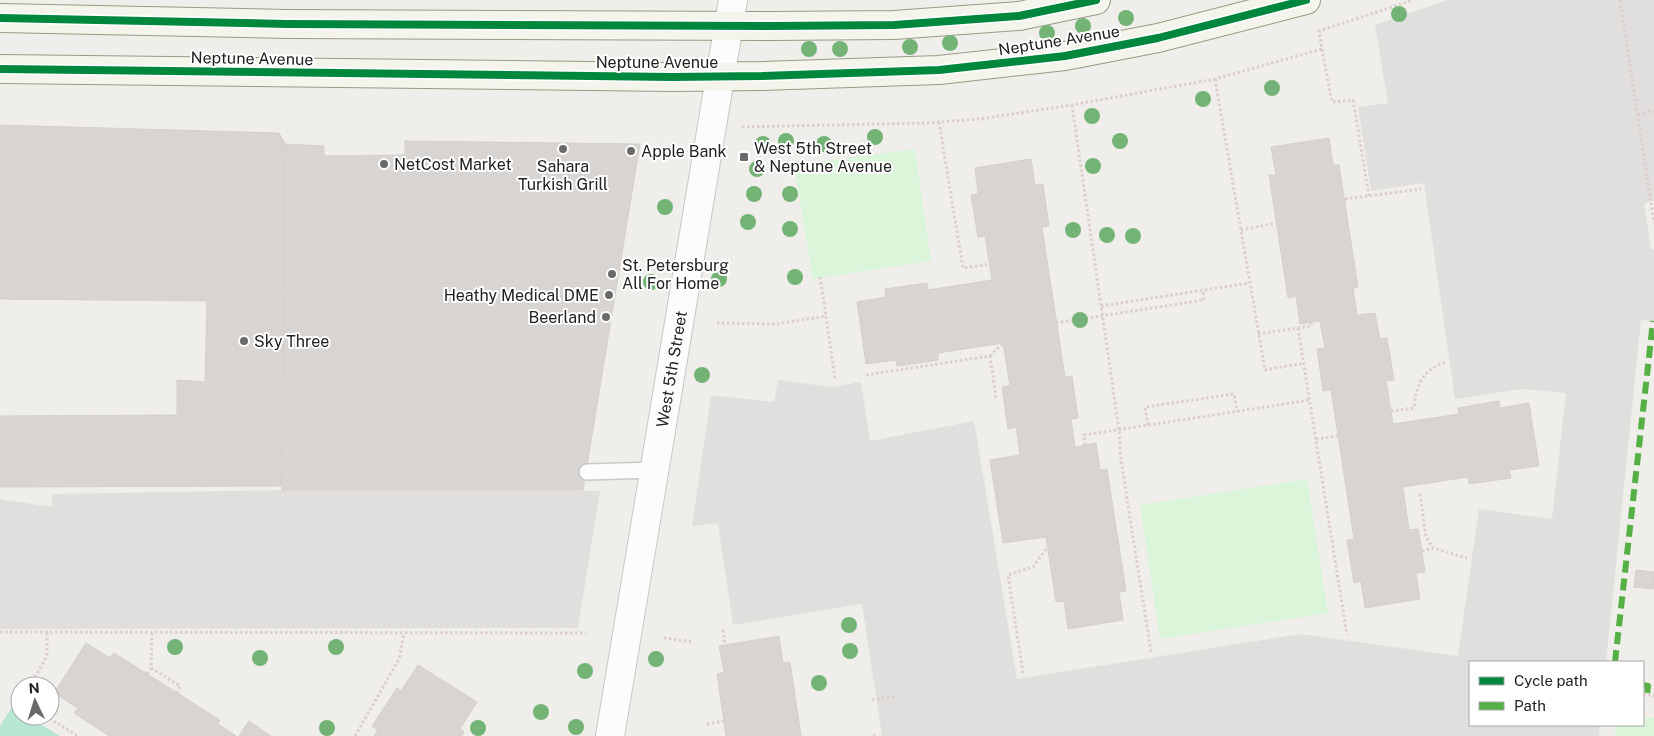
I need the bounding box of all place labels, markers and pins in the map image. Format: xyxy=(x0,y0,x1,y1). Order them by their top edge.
place label: West 5th Street & Neptune Avenue xyxy=(754,139,892,176)
place label: Apple Bank xyxy=(641,142,727,161)
marker: Sahara Turkish Grill xyxy=(557,143,569,155)
marker: Apple Bank xyxy=(625,145,637,157)
marker: West 5th Street & Neptune Avenue xyxy=(738,151,750,163)
place label: NetCost Market xyxy=(394,155,512,174)
place label: Sahara Turkish Grill xyxy=(518,157,608,194)
marker: NetCost Market xyxy=(378,158,390,170)
place label: St. Petersburg All For Home xyxy=(622,256,729,293)
marker: St. Petersburg All For Home xyxy=(606,268,618,280)
place label: Heathy Medical DME xyxy=(444,286,599,305)
marker: Heathy Medical DME xyxy=(603,289,615,301)
place label: Beerland xyxy=(528,308,596,327)
marker: Beerland xyxy=(600,311,612,323)
place label: Sky Three xyxy=(254,332,329,351)
marker: Sky Three xyxy=(238,335,250,347)

